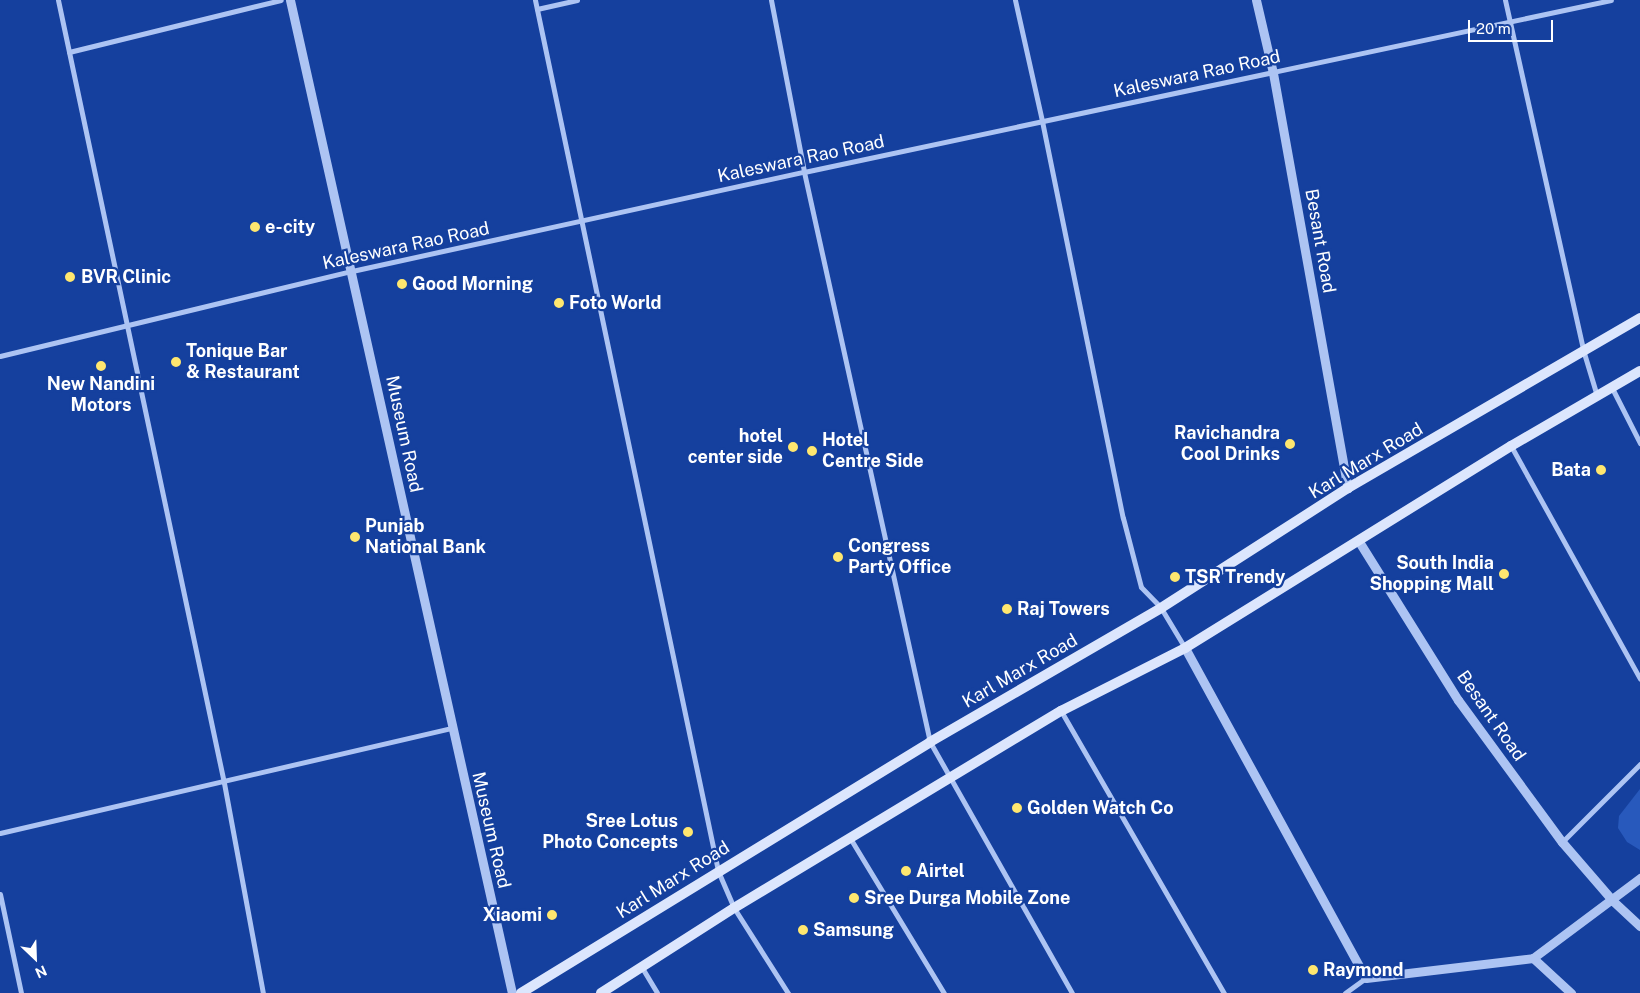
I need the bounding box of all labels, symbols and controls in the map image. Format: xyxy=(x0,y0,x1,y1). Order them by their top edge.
scale bar xyxy=(1470,10,1555,42)
text: 20 m xyxy=(1476,20,1511,37)
street label: Kaleswara Rao Road xyxy=(1111,46,1283,102)
street label: Kaleswara Rao Road xyxy=(715,131,887,187)
street label: Besant Road xyxy=(1300,187,1340,295)
place label: e-city xyxy=(265,216,315,238)
street label: Kaleswara Rao Road xyxy=(320,218,492,274)
marker: e-city xyxy=(249,221,261,233)
place label: BVR Clinic xyxy=(81,266,171,288)
marker: BVR Clinic xyxy=(63,270,77,284)
place label: Good Morning xyxy=(412,273,533,295)
marker: Good Morning xyxy=(396,278,408,290)
place label: Foto World xyxy=(569,292,662,314)
marker: Foto World xyxy=(553,297,565,309)
place label: Tonique Bar & Restaurant xyxy=(186,341,300,384)
marker: Tonique Bar & Restaurant xyxy=(170,356,182,368)
marker: New Nandini Motors xyxy=(95,360,107,372)
place label: New Nandini Motors xyxy=(47,374,155,416)
street label: Museum Road xyxy=(381,374,427,494)
street label: Karl Marx Road xyxy=(1305,418,1427,504)
place label: Ravichandra Cool Drinks xyxy=(1174,423,1280,466)
place label: hotel center side xyxy=(688,426,783,468)
place label: Hotel Centre Side xyxy=(822,430,924,472)
marker: Ravichandra Cool Drinks xyxy=(1284,438,1296,450)
marker: hotel center side xyxy=(787,441,799,453)
marker: Hotel Centre Side xyxy=(806,445,818,457)
place label: Bata xyxy=(1551,459,1591,481)
marker: Bata xyxy=(1595,464,1607,476)
place label: Punjab National Bank xyxy=(365,516,486,558)
marker: Punjab National Bank xyxy=(349,531,361,543)
place label: Congress Party Office xyxy=(848,536,951,578)
marker: Congress Party Office xyxy=(832,551,844,563)
place label: South India Shopping Mall xyxy=(1370,553,1494,596)
place label: TSR Trendy xyxy=(1185,566,1285,588)
marker: South India Shopping Mall xyxy=(1498,568,1510,580)
marker: TSR Trendy xyxy=(1169,571,1181,583)
place label: Raj Towers xyxy=(1017,598,1110,620)
marker: Raj Towers xyxy=(1001,603,1013,615)
street label: Karl Marx Road xyxy=(959,629,1081,713)
street label: Besant Road xyxy=(1452,667,1530,765)
street label: Museum Road xyxy=(467,770,515,890)
place label: Golden Watch Co xyxy=(1027,797,1174,819)
marker: Golden Watch Co xyxy=(1011,802,1023,814)
place label: Sree Lotus Photo Concepts xyxy=(542,811,678,854)
marker: Sree Lotus Photo Concepts xyxy=(682,826,694,838)
street label: Karl Marx Road xyxy=(612,837,734,923)
place label: Airtel xyxy=(916,860,965,882)
marker: Airtel xyxy=(900,865,912,877)
place label: Sree Durga Mobile Zone xyxy=(864,887,1071,909)
marker: Sree Durga Mobile Zone xyxy=(848,892,860,904)
place label: Xiaomi xyxy=(483,904,542,926)
marker: Xiaomi xyxy=(546,909,558,921)
place label: Samsung xyxy=(813,919,894,941)
marker: Samsung xyxy=(797,924,809,936)
north arrow xyxy=(10,933,60,983)
place label: Raymond xyxy=(1323,959,1403,981)
text: N xyxy=(33,962,49,981)
marker: Raymond xyxy=(1307,964,1319,976)

